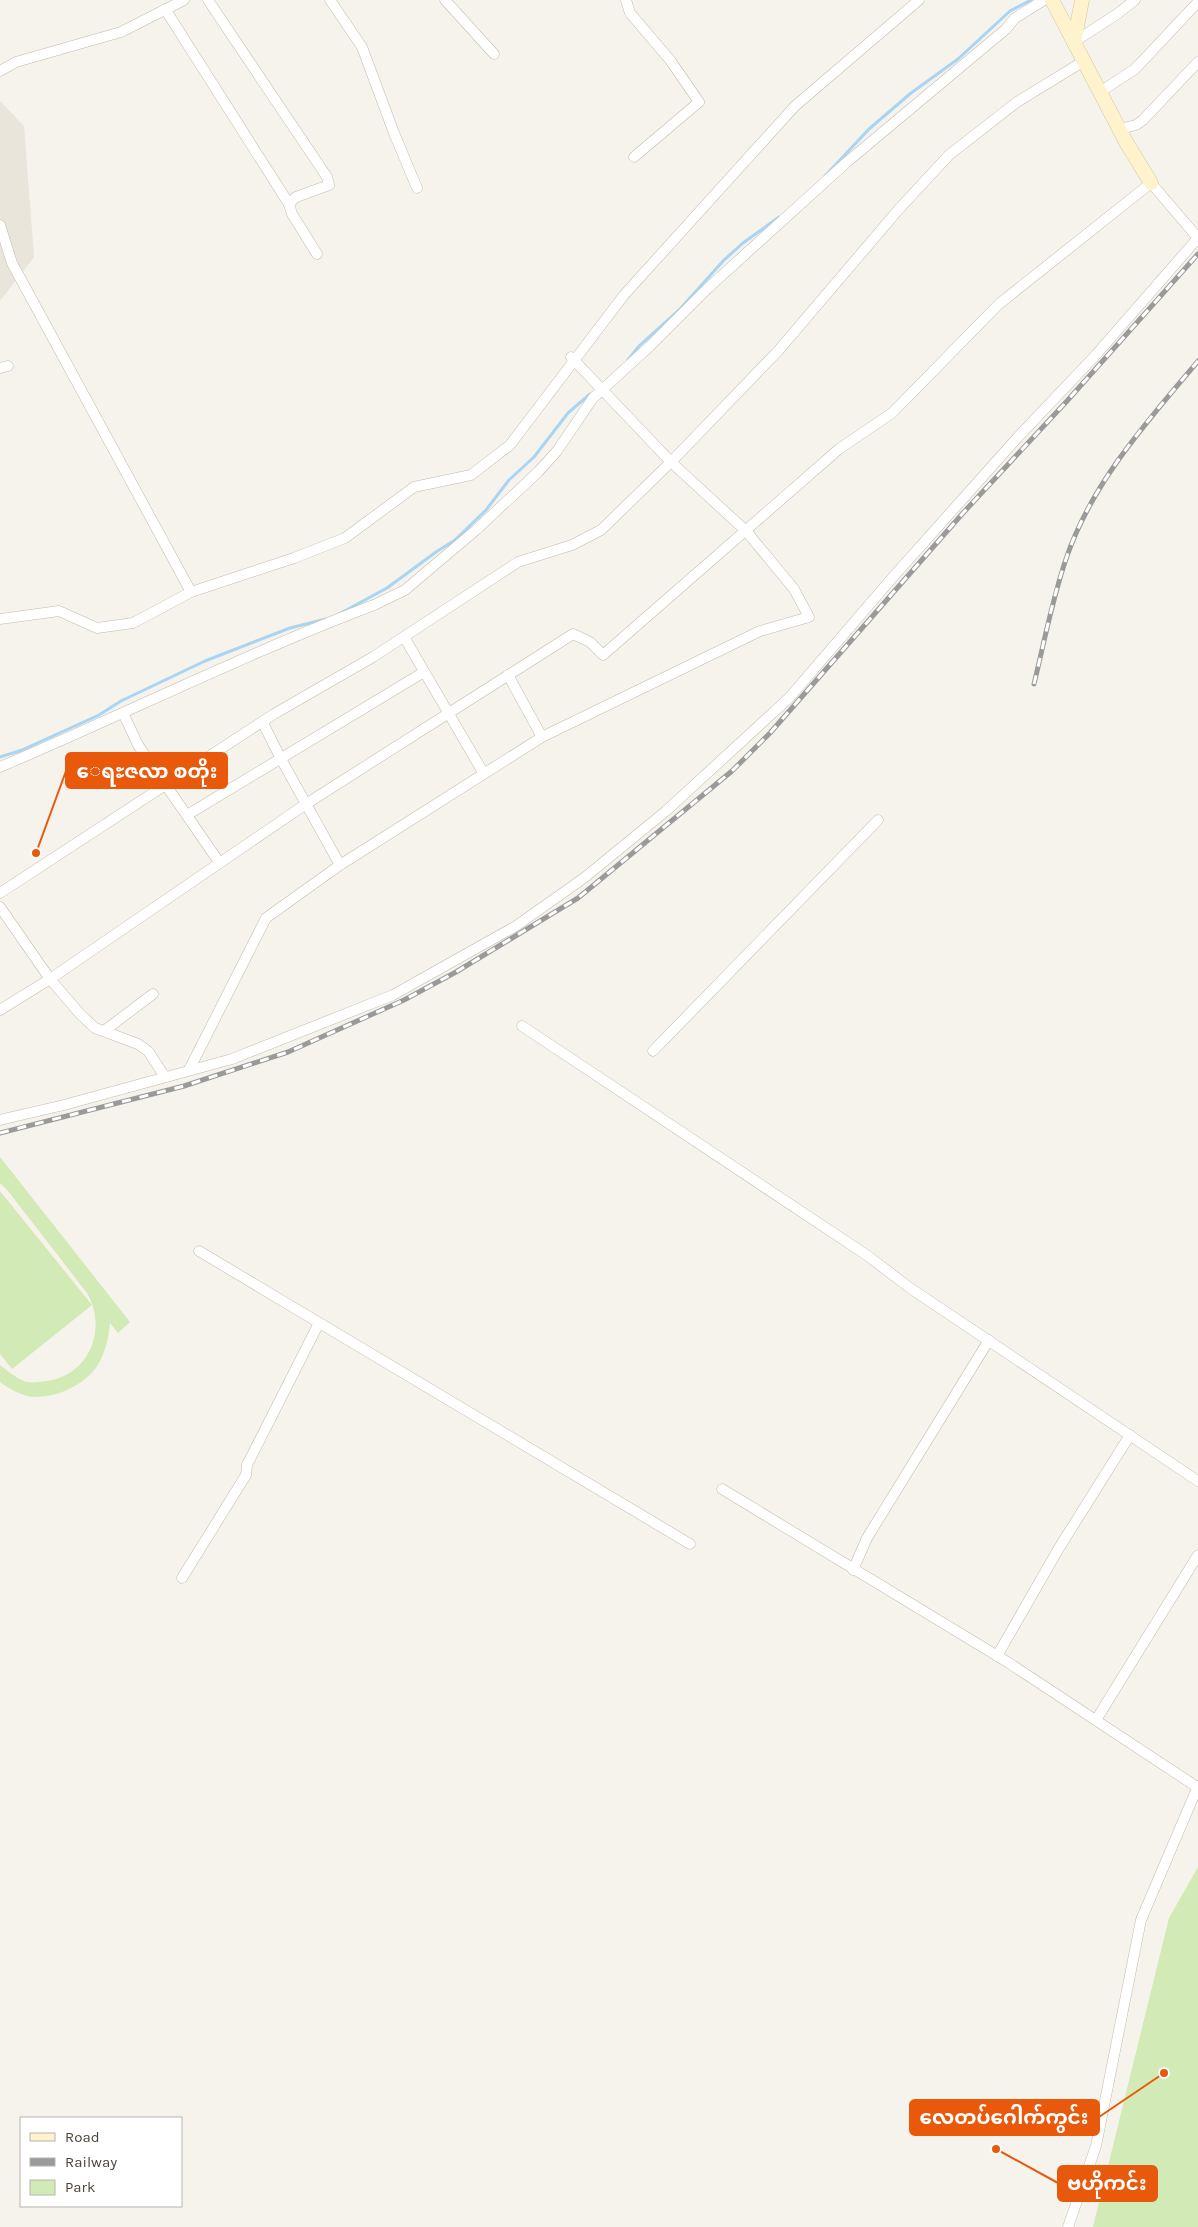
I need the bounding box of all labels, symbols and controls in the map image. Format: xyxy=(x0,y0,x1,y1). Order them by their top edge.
callout: ေရႊဇလာ စတိုး xyxy=(66,753,227,788)
text: ေရႊဇလာ စတိုး xyxy=(77,758,217,787)
callout: လေတပ်ဂေါက်ကွင်း xyxy=(910,2100,1099,2135)
text: လေတပ်ဂေါက်ကွင်း xyxy=(919,2104,1089,2133)
legend xyxy=(20,2117,182,2207)
text: Road xyxy=(65,2128,100,2146)
text: Railway xyxy=(65,2153,117,2171)
callout: ဗဟိုကင်း xyxy=(1058,2166,1157,2201)
text: ဗဟိုကင်း xyxy=(1067,2170,1147,2199)
text: Park xyxy=(65,2178,95,2196)

